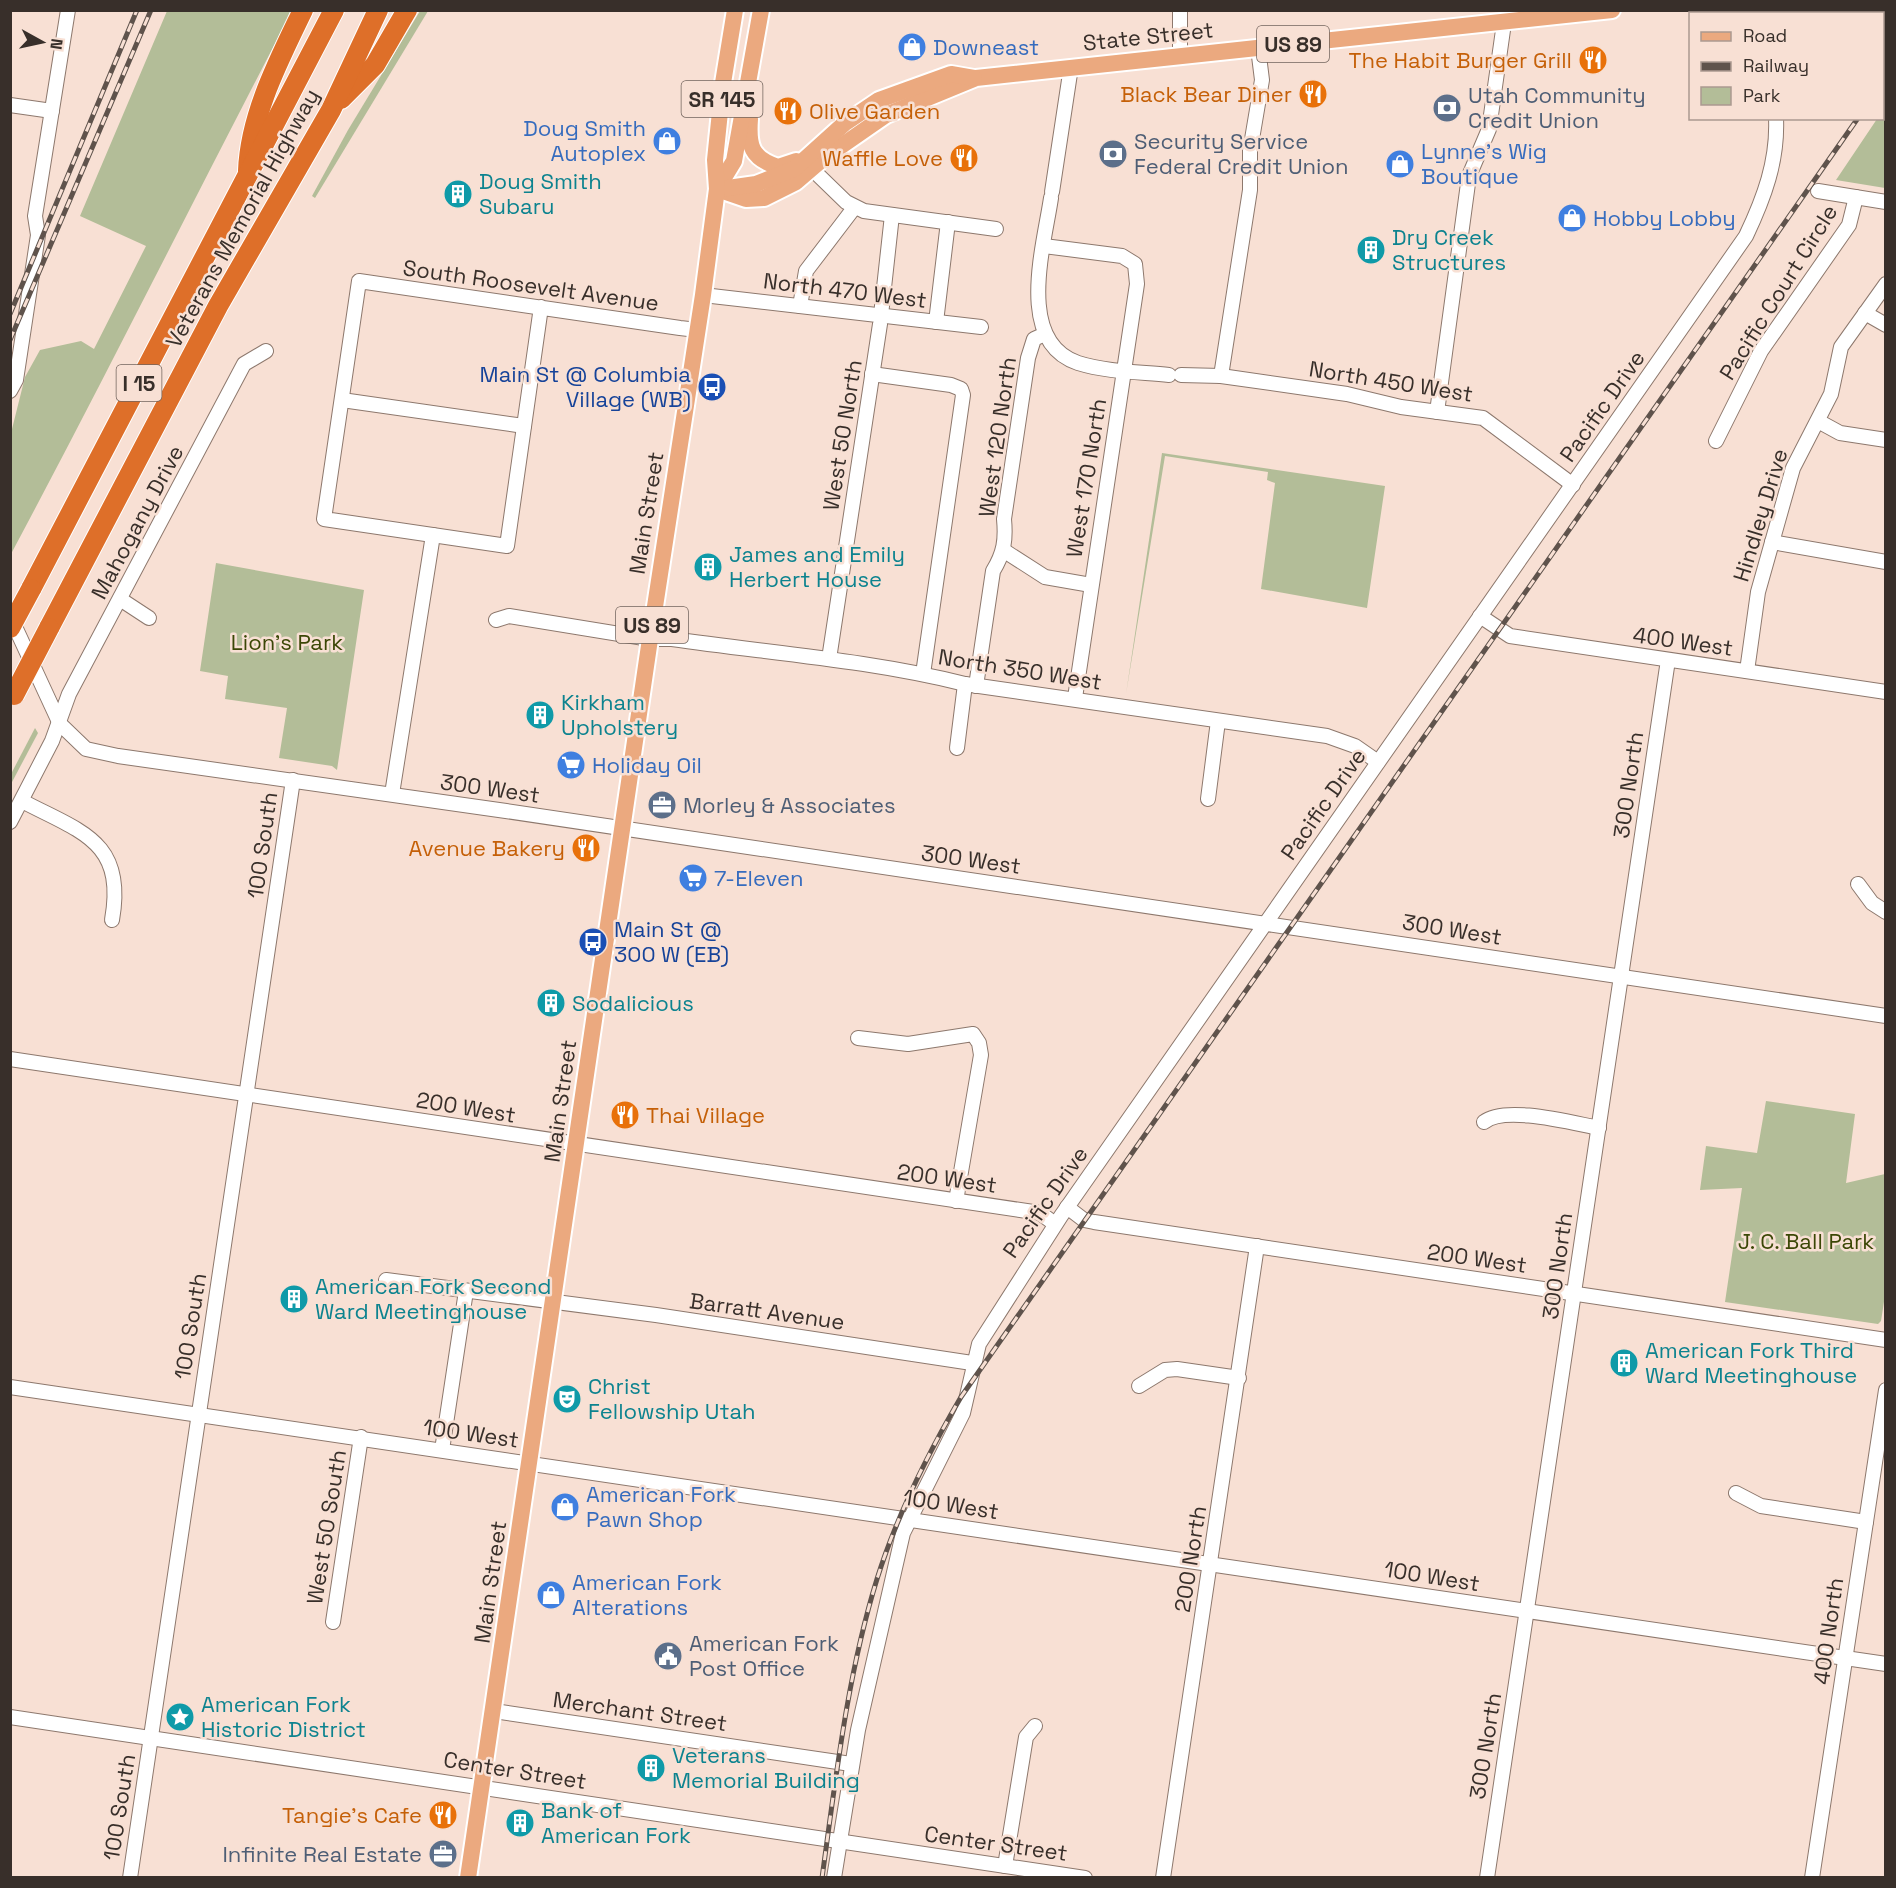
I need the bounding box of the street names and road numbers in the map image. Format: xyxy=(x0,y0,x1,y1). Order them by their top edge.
street label: State Street xyxy=(1081,15,1215,57)
road number: US 89 xyxy=(1257,26,1329,62)
road number: SR 145 xyxy=(682,81,762,117)
street label: Veterans Memorial Highway xyxy=(159,84,325,352)
street label: Pacific Court Circle xyxy=(1713,199,1843,385)
street label: South Roosevelt Avenue xyxy=(401,253,661,317)
street label: North 470 West xyxy=(762,266,928,314)
street label: Pacific Drive xyxy=(1553,345,1651,467)
street label: North 450 West xyxy=(1307,354,1475,408)
street label: West 120 North xyxy=(972,355,1022,519)
street label: West 50 North xyxy=(816,358,868,512)
road number: I 15 xyxy=(116,365,162,401)
street label: West 170 North xyxy=(1060,397,1112,559)
street label: Mahogany Drive xyxy=(85,440,189,604)
street label: Hindley Drive xyxy=(1726,445,1794,585)
street label: Main Street xyxy=(623,450,669,576)
road number: US 89 xyxy=(616,607,688,643)
street label: 400 West xyxy=(1631,620,1735,662)
street label: North 350 West xyxy=(936,642,1104,696)
street label: 300 North xyxy=(1607,730,1649,840)
street label: Pacific Drive xyxy=(1274,743,1372,865)
street label: 300 West xyxy=(438,767,542,809)
street label: 100 South xyxy=(241,790,283,900)
street label: 300 West xyxy=(919,838,1023,880)
street label: 300 West xyxy=(1400,907,1504,951)
street label: Main Street xyxy=(538,1038,582,1164)
street label: 200 West xyxy=(414,1085,518,1129)
street label: Pacific Drive xyxy=(996,1141,1094,1263)
street label: 200 West xyxy=(895,1157,999,1199)
street label: 300 North xyxy=(1536,1211,1578,1321)
street label: 200 West xyxy=(1425,1237,1529,1279)
street label: 100 South xyxy=(168,1271,212,1381)
street label: Barratt Avenue xyxy=(688,1286,846,1336)
street label: 100 West xyxy=(421,1412,521,1454)
street label: West 50 South xyxy=(300,1448,352,1606)
street label: 100 West xyxy=(901,1483,1001,1525)
street label: 200 North xyxy=(1168,1504,1212,1614)
street label: Main Street xyxy=(468,1519,512,1645)
street label: 100 West xyxy=(1382,1555,1482,1597)
street label: 400 North xyxy=(1807,1576,1849,1686)
street label: Merchant Street xyxy=(551,1685,729,1737)
street label: 300 North xyxy=(1463,1691,1507,1801)
street label: Center Street xyxy=(442,1745,588,1795)
street label: 100 South xyxy=(97,1752,141,1862)
street label: Center Street xyxy=(923,1819,1069,1867)

